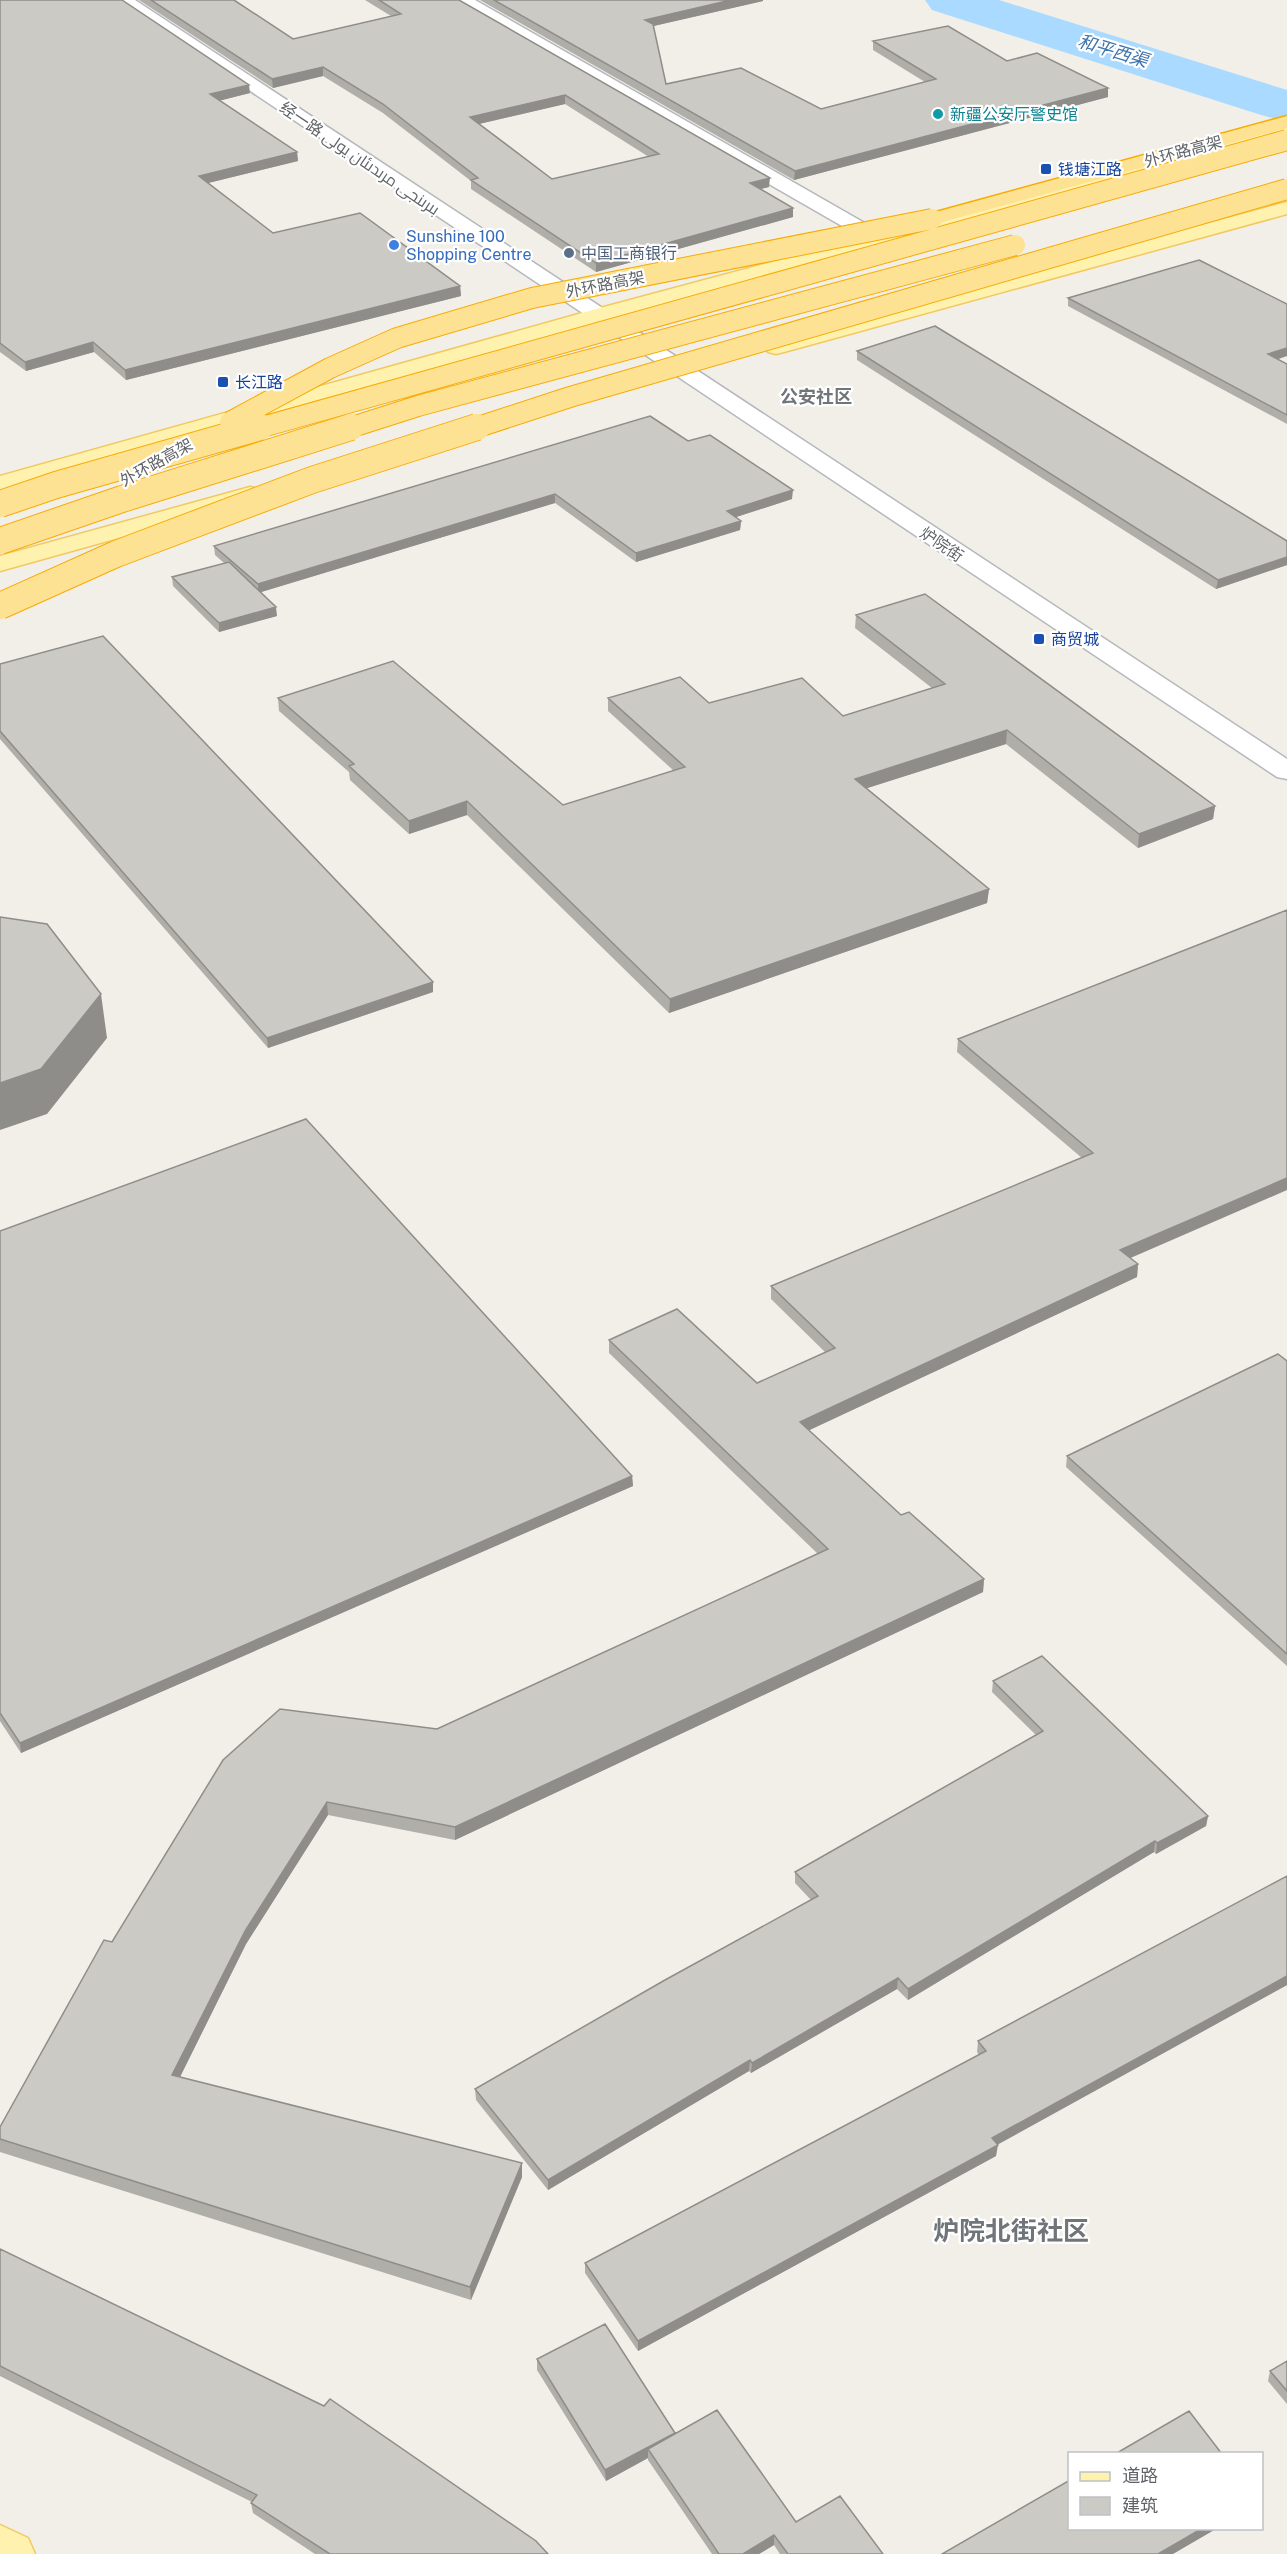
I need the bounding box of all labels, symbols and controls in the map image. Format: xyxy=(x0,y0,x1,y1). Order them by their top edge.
water label: 和平西渠 xyxy=(1076,30,1154,72)
street label: 经一路 بىرىنجى مرىدىئان يولى xyxy=(276,98,443,220)
place label: 新疆公安厅警史馆 xyxy=(950,105,1078,124)
marker: 新疆公安厅警史馆 xyxy=(931,107,945,121)
street label: 外环路高架 xyxy=(1142,132,1224,171)
place label: 钱塘江路 xyxy=(1058,160,1122,179)
marker: 钱塘江路 xyxy=(1039,162,1053,176)
place label: Sunshine 100 Shopping Centre xyxy=(406,227,532,264)
marker: Sunshine 100 Shopping Centre xyxy=(387,238,401,252)
place label: 中国工商银行 xyxy=(581,244,677,263)
marker: 中国工商银行 xyxy=(562,246,576,260)
street label: 外环路高架 xyxy=(564,268,646,301)
place label: 长江路 xyxy=(235,373,283,392)
marker: 长江路 xyxy=(216,375,230,389)
district label: 公安社区 xyxy=(780,386,852,407)
street label: 外环路高架 xyxy=(117,435,196,490)
street label: 炉院街 xyxy=(917,523,967,566)
place label: 商贸城 xyxy=(1051,630,1099,649)
marker: 商贸城 xyxy=(1032,632,1046,646)
district label: 炉院北街社区 xyxy=(933,2215,1089,2246)
legend xyxy=(1068,2452,1263,2530)
text: 道路 xyxy=(1122,2465,1158,2486)
text: 建筑 xyxy=(1122,2495,1158,2516)

